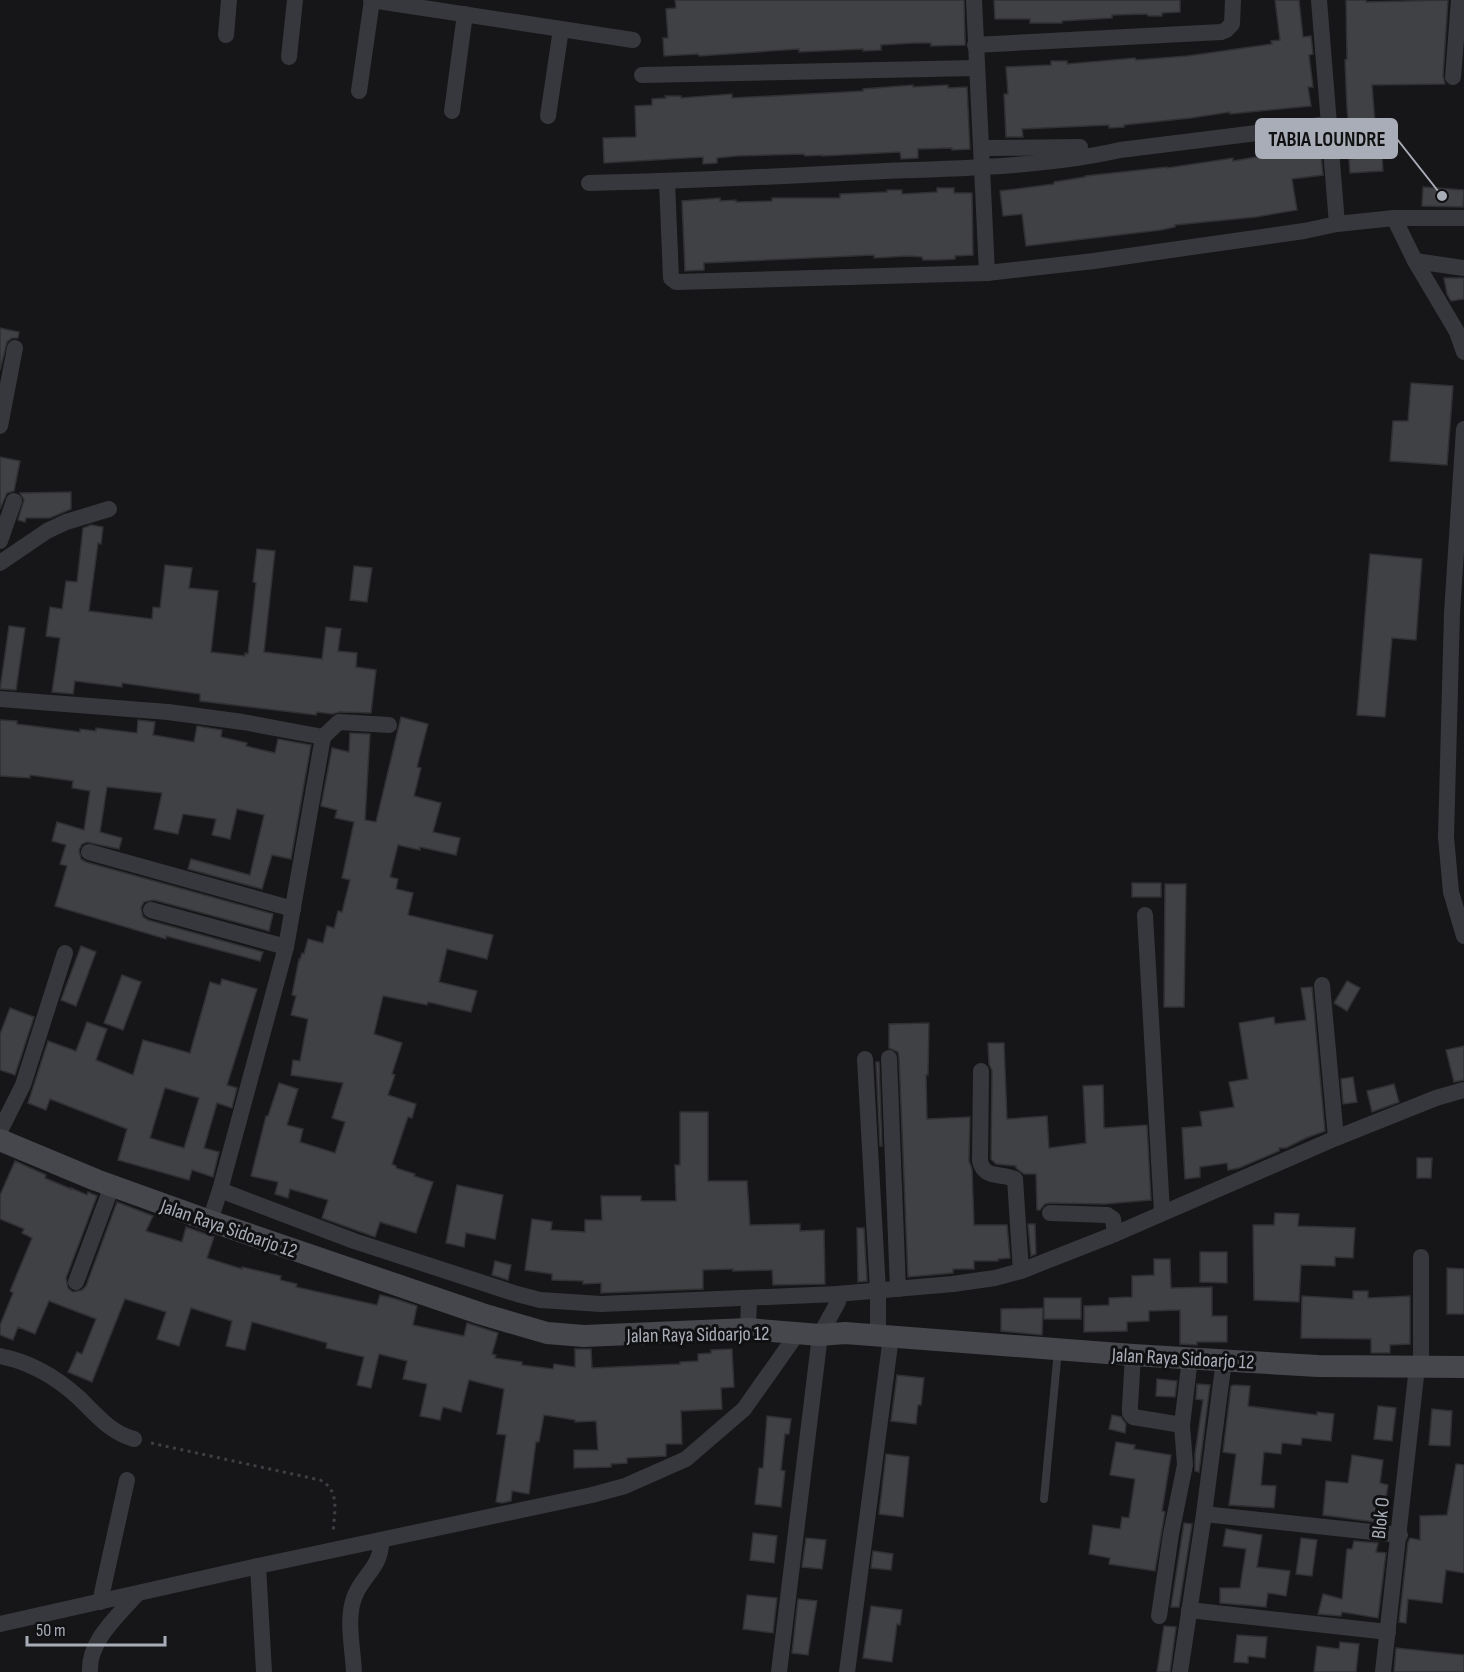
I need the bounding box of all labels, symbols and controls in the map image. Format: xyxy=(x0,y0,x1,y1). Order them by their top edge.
callout: TABIA LOUNDRE xyxy=(1256,119,1397,158)
text: TABIA LOUNDRE xyxy=(1268,127,1386,152)
street label: Jalan Raya Sidoarjo 12 xyxy=(156,1194,300,1264)
street label: Jalan Raya Sidoarjo 12 xyxy=(625,1322,770,1348)
street label: Jalan Raya Sidoarjo 12 xyxy=(1110,1343,1255,1375)
street label: Blok O xyxy=(1367,1496,1395,1540)
scale bar xyxy=(27,1609,165,1647)
text: 50 m xyxy=(36,1620,66,1641)

